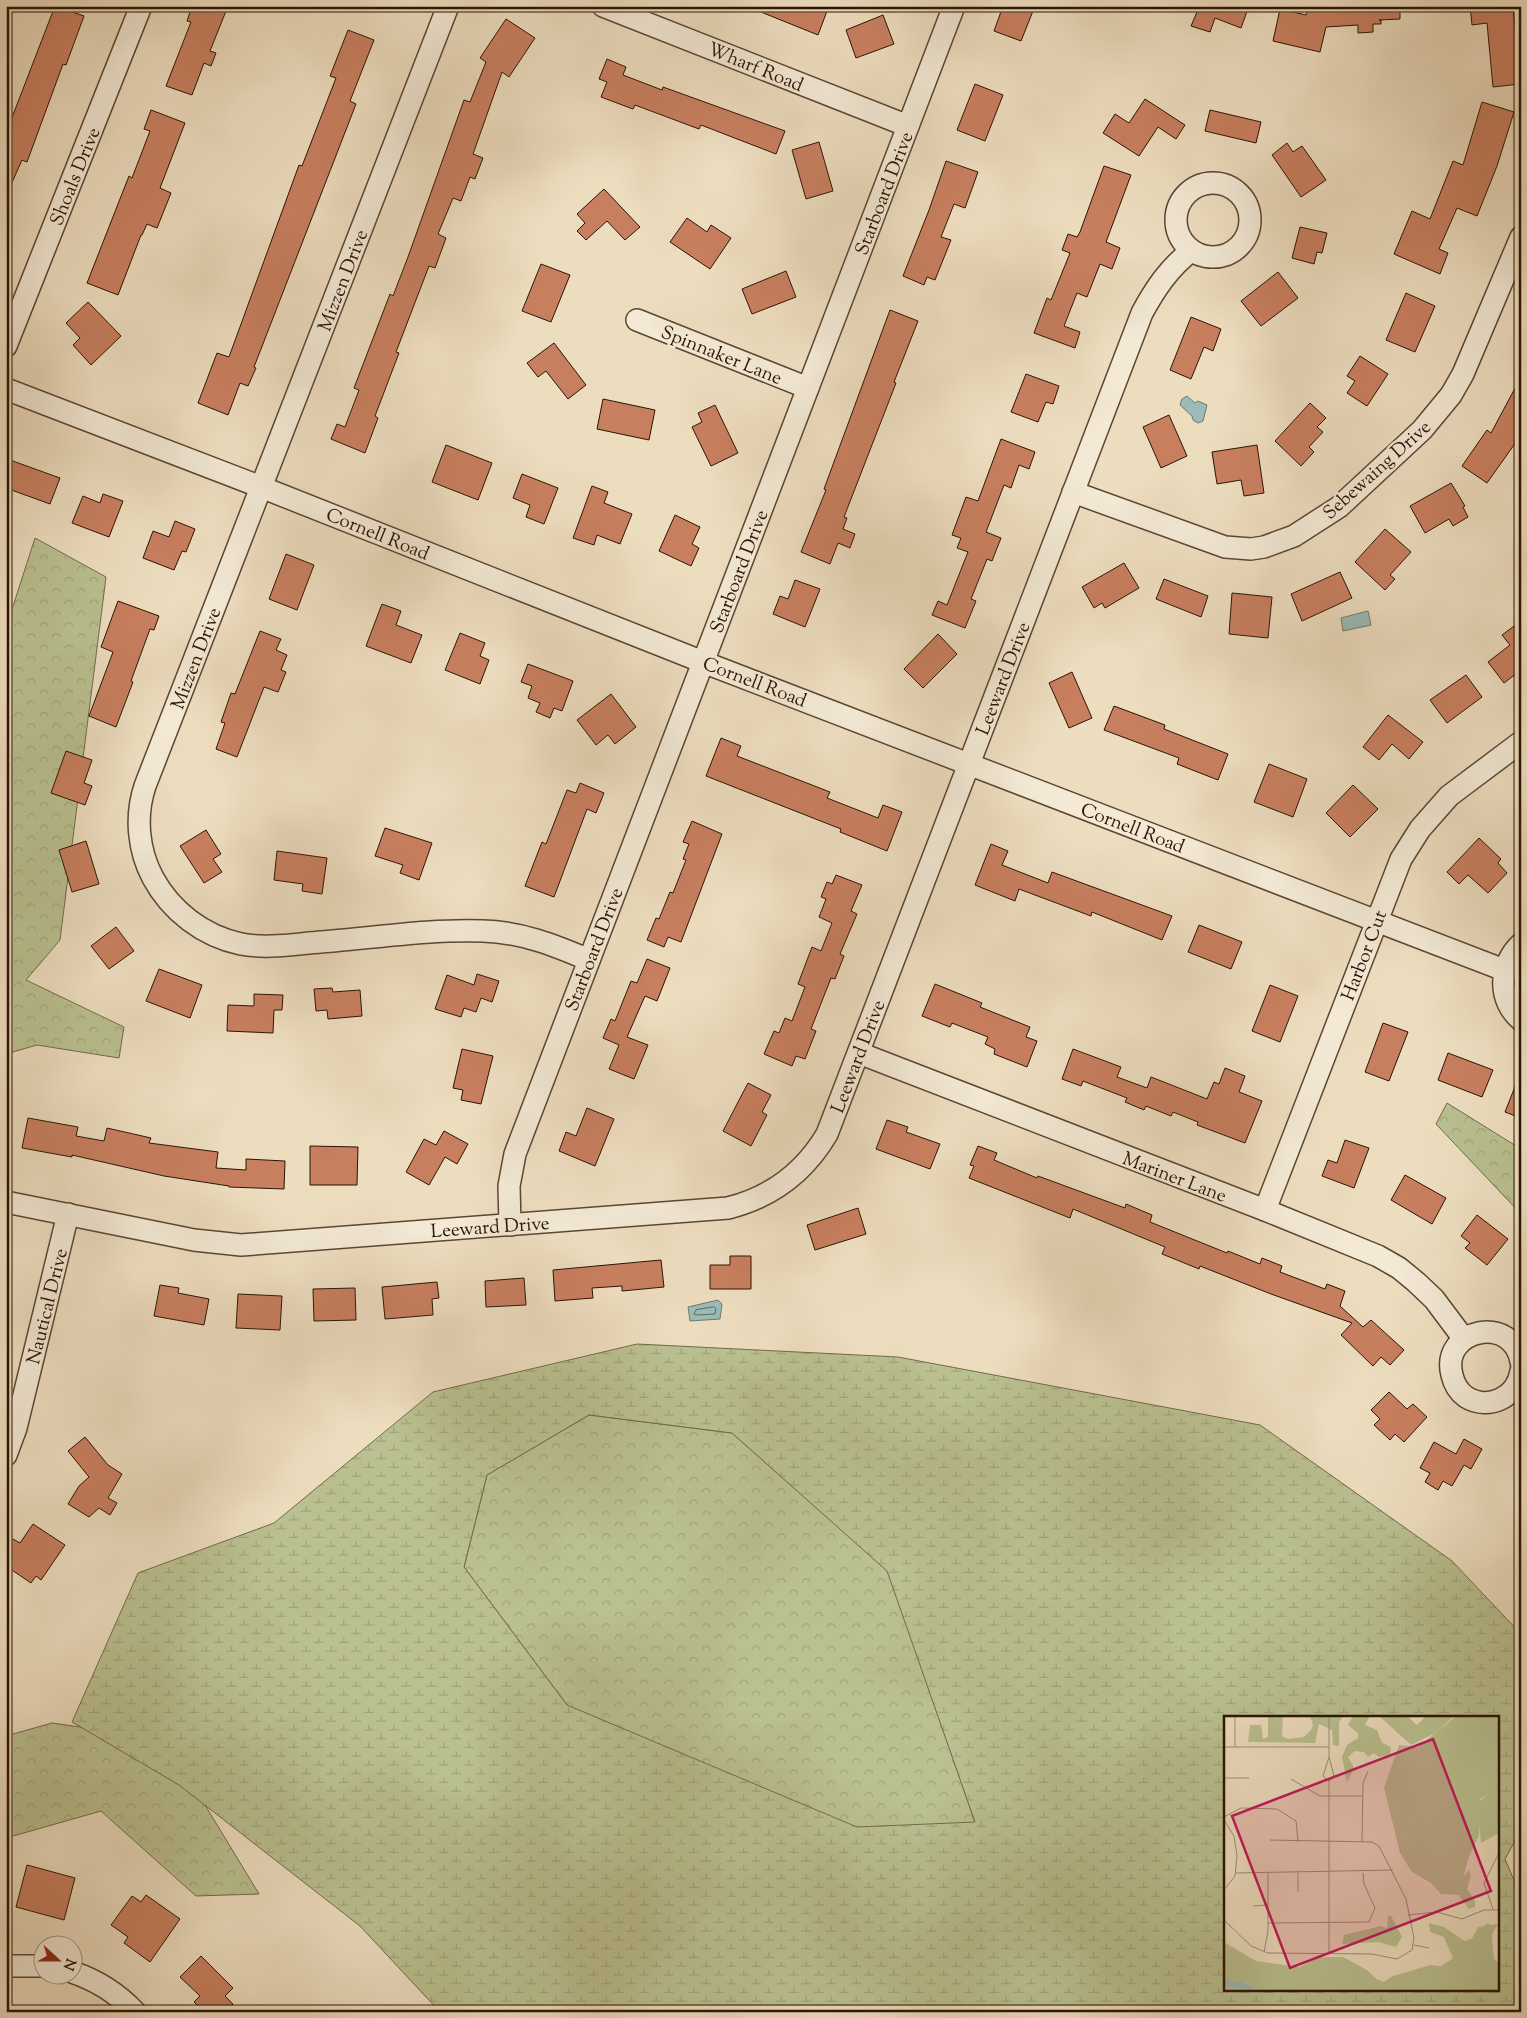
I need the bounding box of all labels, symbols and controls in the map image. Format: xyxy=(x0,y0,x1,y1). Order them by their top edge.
street label: Wharf Road xyxy=(703,37,807,100)
street label: Shoals Drive xyxy=(44,124,108,230)
street label: Starboard Drive xyxy=(849,128,921,259)
street label: Mizzen Drive xyxy=(313,226,376,336)
street label: Spinnaker Lane xyxy=(656,320,786,393)
street label: Sebewaing Drive xyxy=(1318,415,1438,527)
street label: Cornell Road xyxy=(321,502,433,568)
street label: Starboard Drive xyxy=(704,506,776,637)
street label: Mizzen Drive xyxy=(166,604,229,714)
street label: Leeward Drive xyxy=(970,618,1038,739)
street label: Cornell Road xyxy=(698,651,810,716)
street label: Cornell Road xyxy=(1076,797,1188,862)
street label: Starboard Drive xyxy=(559,884,631,1015)
street label: Harbor Cut xyxy=(1336,906,1395,1005)
street label: Leeward Drive xyxy=(825,996,893,1117)
street label: Mariner Lane xyxy=(1118,1146,1230,1211)
street label: Leeward Drive xyxy=(430,1211,551,1246)
street label: Nautical Drive xyxy=(21,1246,76,1367)
inset map xyxy=(1224,1716,1500,1990)
north arrow xyxy=(32,1936,82,1986)
text: N xyxy=(57,1955,80,1973)

